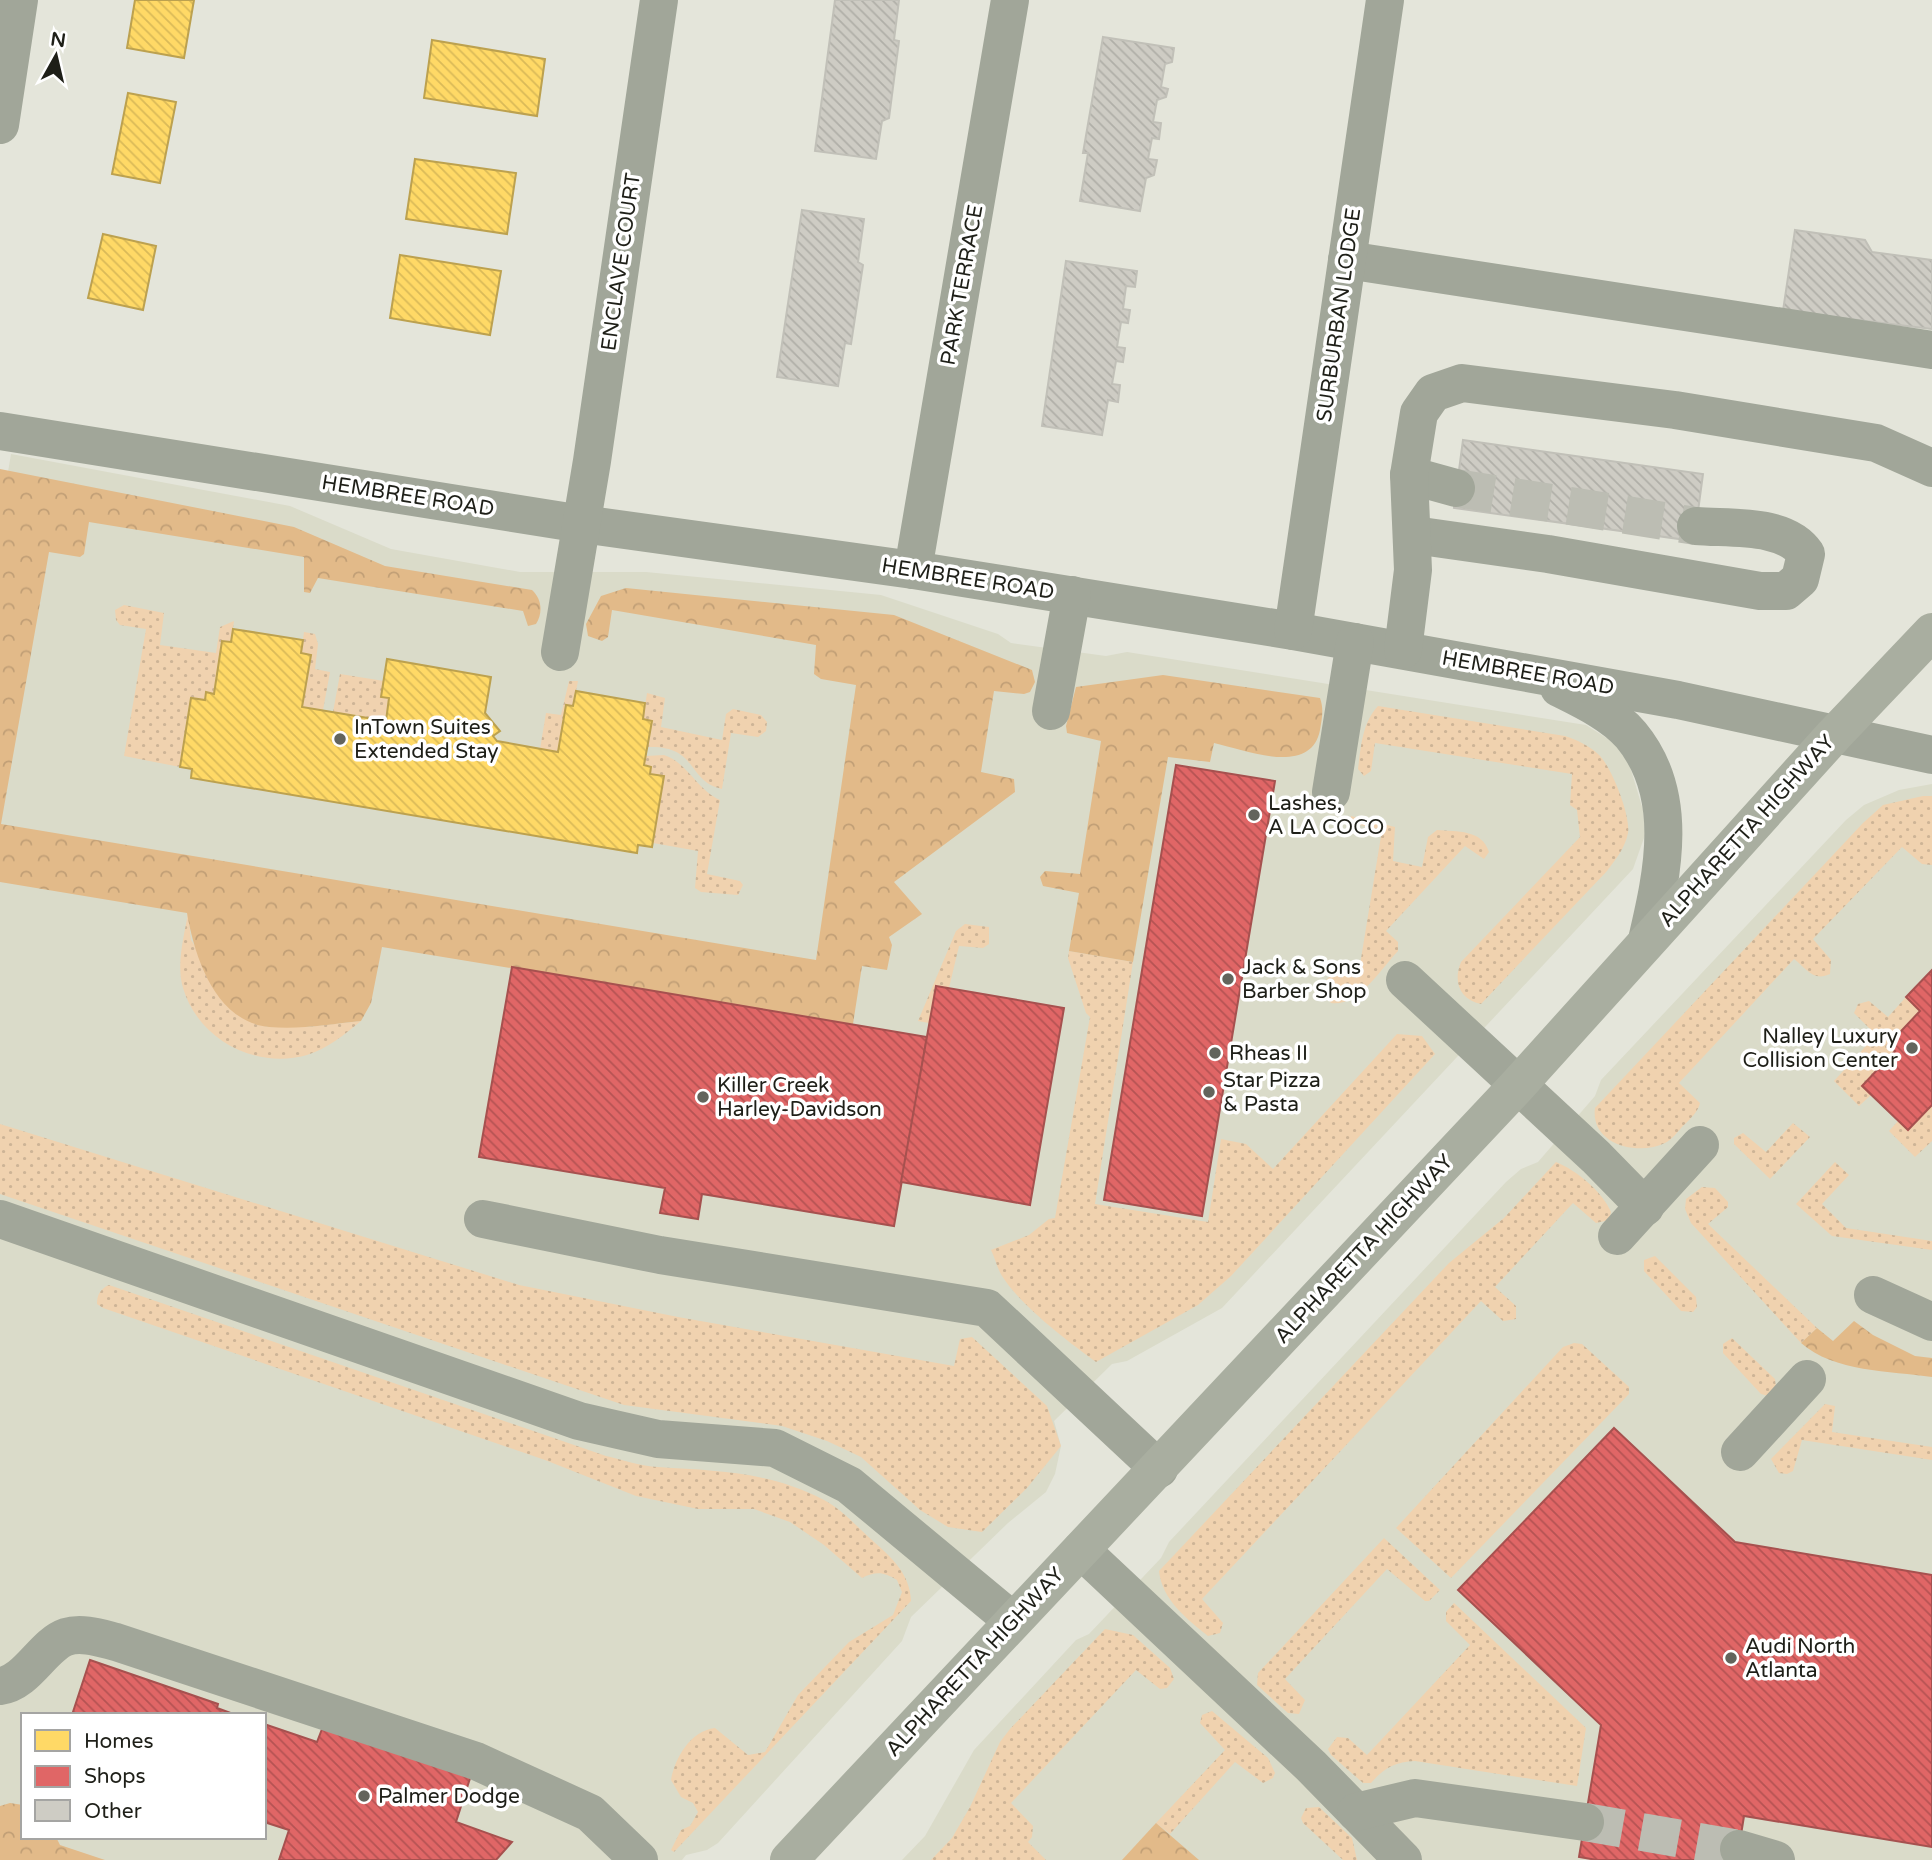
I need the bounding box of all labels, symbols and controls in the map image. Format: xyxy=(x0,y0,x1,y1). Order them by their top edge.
north arrow xyxy=(21,21,91,91)
text: N xyxy=(49,28,67,52)
street label: ENCLAVE COURT xyxy=(596,171,646,353)
street label: PARK TERRACE xyxy=(936,203,988,367)
street label: SURBURBAN LODGE xyxy=(1312,206,1366,424)
street label: HEMBREE ROAD xyxy=(320,470,496,522)
street label: HEMBREE ROAD xyxy=(880,553,1056,605)
street label: HEMBREE ROAD xyxy=(1440,646,1616,700)
place label: InTown Suites Extended Stay xyxy=(354,715,499,764)
street label: ALPHARETTA HIGHWAY xyxy=(1654,730,1840,932)
marker: InTown Suites Extended Stay xyxy=(332,731,348,747)
place label: Lashes, A LA COCO xyxy=(1268,791,1384,840)
marker: Lashes, A LA COCO xyxy=(1246,807,1262,823)
place label: Jack & Sons Barber Shop xyxy=(1242,955,1367,1004)
marker: Jack & Sons Barber Shop xyxy=(1220,971,1236,987)
place label: Nalley Luxury Collision Center xyxy=(1742,1024,1898,1073)
marker: Nalley Luxury Collision Center xyxy=(1904,1040,1920,1056)
place label: Rheas II xyxy=(1229,1041,1308,1066)
marker: Rheas II xyxy=(1207,1045,1223,1061)
place label: Star Pizza & Pasta xyxy=(1223,1068,1321,1117)
place label: Killer Creek Harley-Davidson xyxy=(717,1073,882,1122)
marker: Star Pizza & Pasta xyxy=(1201,1084,1217,1100)
marker: Killer Creek Harley-Davidson xyxy=(695,1089,711,1105)
street label: ALPHARETTA HIGHWAY xyxy=(1270,1149,1458,1349)
street label: ALPHARETTA HIGHWAY xyxy=(881,1562,1069,1762)
place label: Audi North Atlanta xyxy=(1745,1634,1855,1683)
marker: Audi North Atlanta xyxy=(1723,1650,1739,1666)
legend xyxy=(21,1713,266,1839)
text: Homes xyxy=(84,1729,154,1754)
text: Shops xyxy=(84,1764,146,1789)
place label: Palmer Dodge xyxy=(378,1784,520,1809)
marker: Palmer Dodge xyxy=(356,1788,372,1804)
text: Other xyxy=(84,1799,142,1824)

